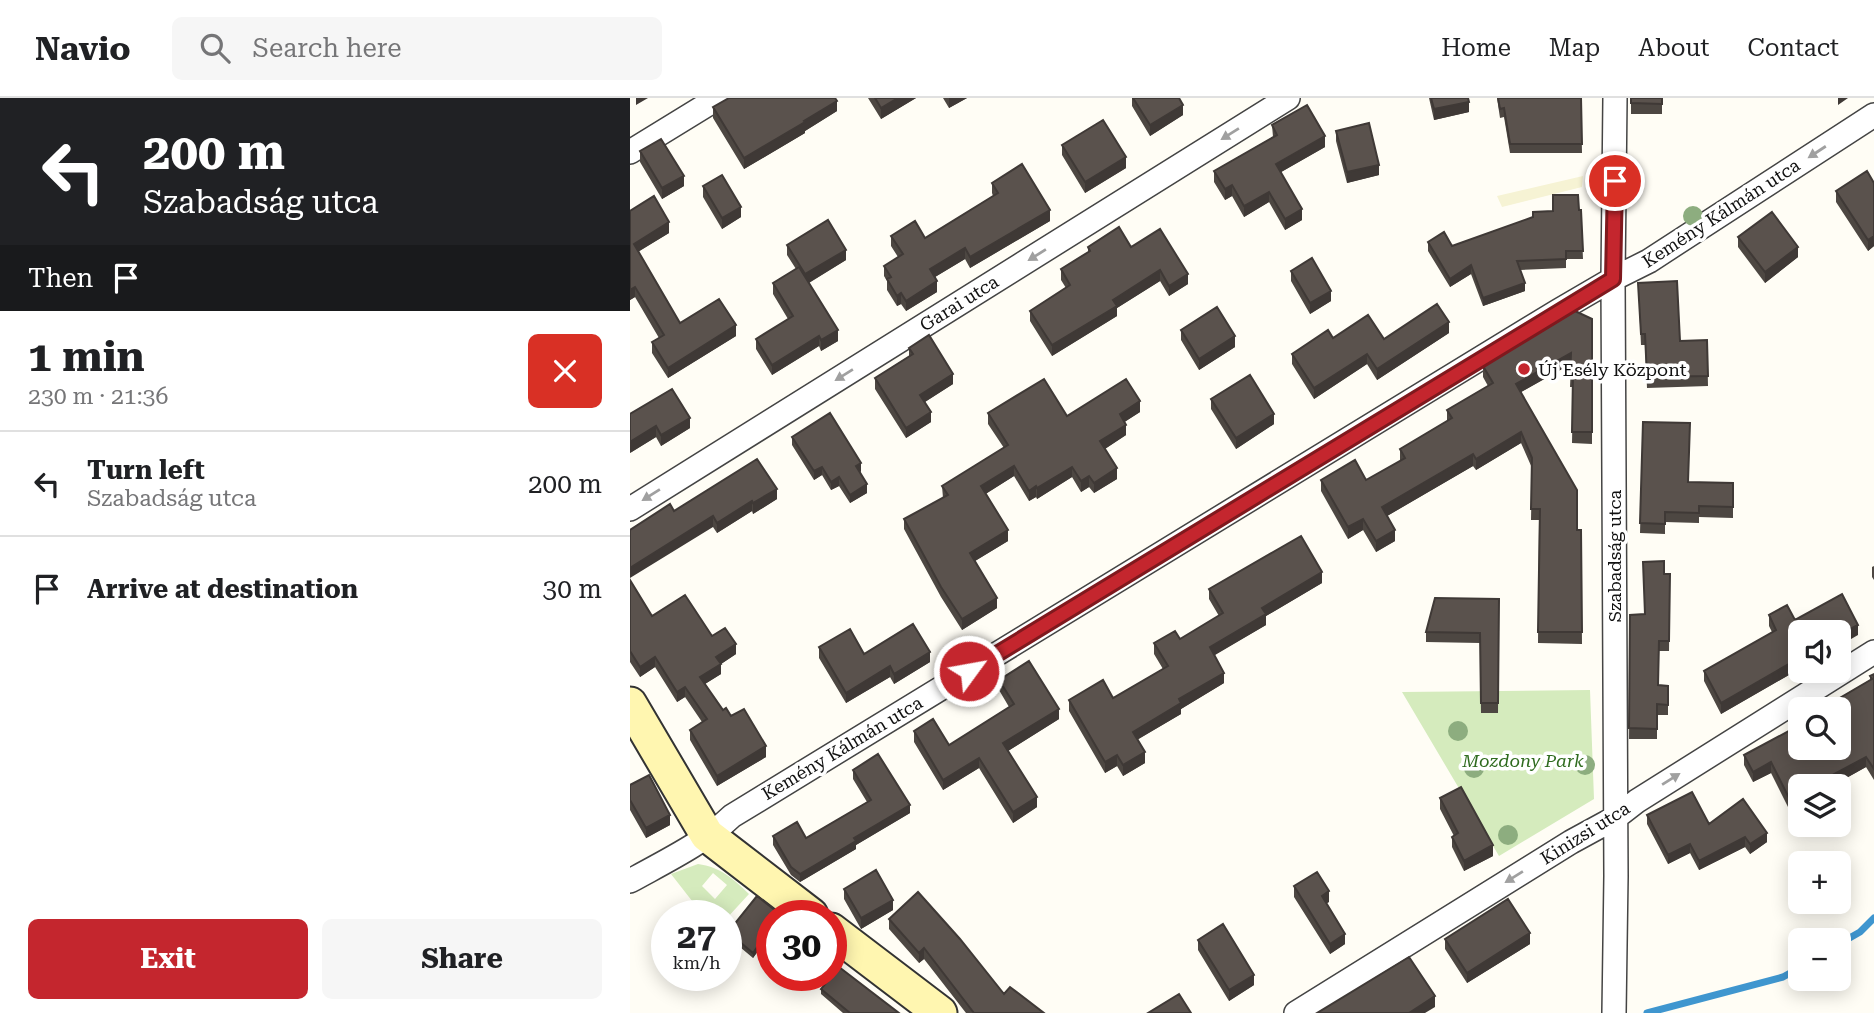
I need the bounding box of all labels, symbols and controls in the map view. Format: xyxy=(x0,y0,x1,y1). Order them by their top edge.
search box xyxy=(172,17,662,80)
text: Navio xyxy=(35,29,130,68)
icon: search xyxy=(196,29,234,67)
text: Search here xyxy=(252,33,401,63)
text: Home xyxy=(1441,34,1511,62)
text: Map xyxy=(1549,34,1600,62)
text: About xyxy=(1638,34,1709,62)
text: Contact xyxy=(1747,34,1839,62)
text: 200 m xyxy=(143,124,285,181)
icon: left xyxy=(28,126,119,217)
one-way arrow xyxy=(1221,128,1240,141)
one-way arrow xyxy=(1808,145,1826,159)
pin xyxy=(1585,151,1645,211)
street label: Kemény Kálmán utca xyxy=(1638,154,1804,272)
icon: arrive xyxy=(1596,162,1634,200)
text: Szabadság utca xyxy=(143,183,379,221)
one-way arrow xyxy=(1028,248,1047,261)
icon: arrive xyxy=(107,259,145,297)
text: Then xyxy=(28,263,93,293)
street label: Garai utca xyxy=(916,270,1002,335)
text: 1 min xyxy=(28,332,145,381)
button: close xyxy=(528,334,602,408)
place label: Új Esély Központ xyxy=(1538,359,1687,380)
marker: Új Esély Központ xyxy=(1516,361,1532,377)
one-way arrow xyxy=(835,368,854,381)
text: 230 m · 21:36 xyxy=(28,383,168,410)
text: Turn left xyxy=(87,455,205,485)
icon: left xyxy=(28,465,66,503)
text: 200 m xyxy=(528,469,602,499)
text: Szabadság utca xyxy=(87,485,256,512)
one-way arrow xyxy=(642,489,661,502)
street label: Szabadság utca xyxy=(1604,489,1625,622)
icon: arrive xyxy=(28,570,66,608)
text: Arrive at destination xyxy=(87,574,358,604)
text: 30 m xyxy=(543,574,602,604)
map controls xyxy=(1788,620,1851,991)
button: sound xyxy=(1788,620,1851,683)
position arrow xyxy=(932,634,1006,708)
street label: Kemény Kálmán utca xyxy=(758,692,926,804)
button: search xyxy=(1788,697,1851,760)
park label: Mozdony Park xyxy=(1461,750,1584,771)
one-way arrow xyxy=(1662,773,1681,786)
button: layers xyxy=(1788,774,1851,837)
street label: Kinizsi utca xyxy=(1536,797,1634,869)
button: + xyxy=(1788,851,1851,914)
one-way arrow xyxy=(1504,871,1524,884)
speed limit sign: 30 xyxy=(756,900,847,991)
text: 27 xyxy=(677,916,716,957)
button: Exit xyxy=(28,919,308,999)
button: Share xyxy=(322,919,602,999)
button: − xyxy=(1788,928,1851,991)
text: km/h xyxy=(672,952,721,973)

